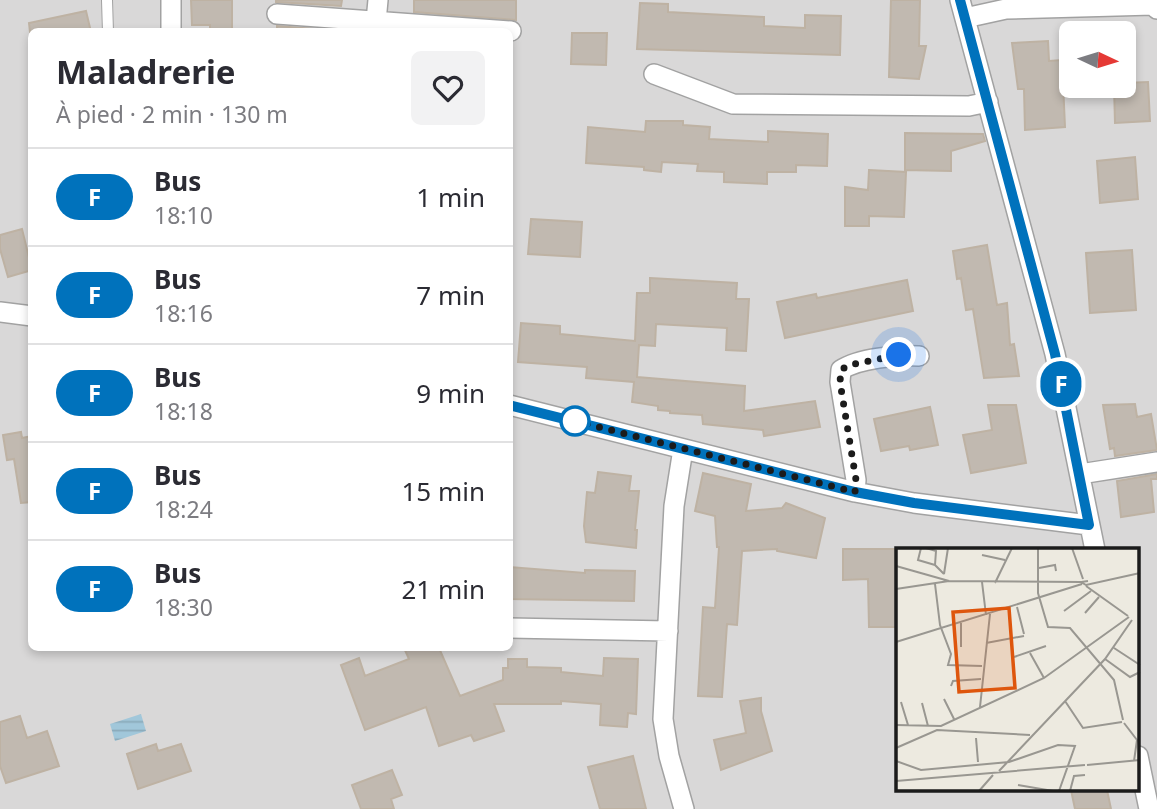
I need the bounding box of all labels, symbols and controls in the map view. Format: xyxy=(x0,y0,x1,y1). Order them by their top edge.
north arrow xyxy=(1059,21,1136,98)
map controls xyxy=(1059,21,1136,98)
text: Maladrerie xyxy=(56,49,235,94)
button: heart xyxy=(411,51,485,125)
text: À pied · 2 min · 130 m xyxy=(56,98,288,130)
text: Bus xyxy=(154,163,201,199)
text: 1 min xyxy=(416,179,485,215)
text: F xyxy=(88,180,101,213)
text: 18:10 xyxy=(154,199,213,231)
text: Bus xyxy=(154,261,201,297)
text: 7 min xyxy=(416,277,485,313)
text: F xyxy=(88,278,101,311)
text: 18:16 xyxy=(154,297,213,329)
your location xyxy=(881,337,916,372)
text: Bus xyxy=(154,359,201,395)
line badge: F xyxy=(1038,361,1084,407)
text: F xyxy=(1054,367,1068,400)
text: 9 min xyxy=(416,375,485,411)
text: F xyxy=(88,376,101,409)
text: 18:18 xyxy=(154,395,213,427)
unlabelled marker xyxy=(560,406,590,436)
text: Bus xyxy=(154,457,201,493)
text: 15 min xyxy=(401,473,485,509)
text: F xyxy=(88,474,101,507)
text: 18:24 xyxy=(154,493,213,525)
inset map xyxy=(896,548,1140,792)
text: Bus xyxy=(154,555,201,591)
text: 21 min xyxy=(401,571,485,607)
text: F xyxy=(88,572,101,605)
text: 18:30 xyxy=(154,591,213,623)

